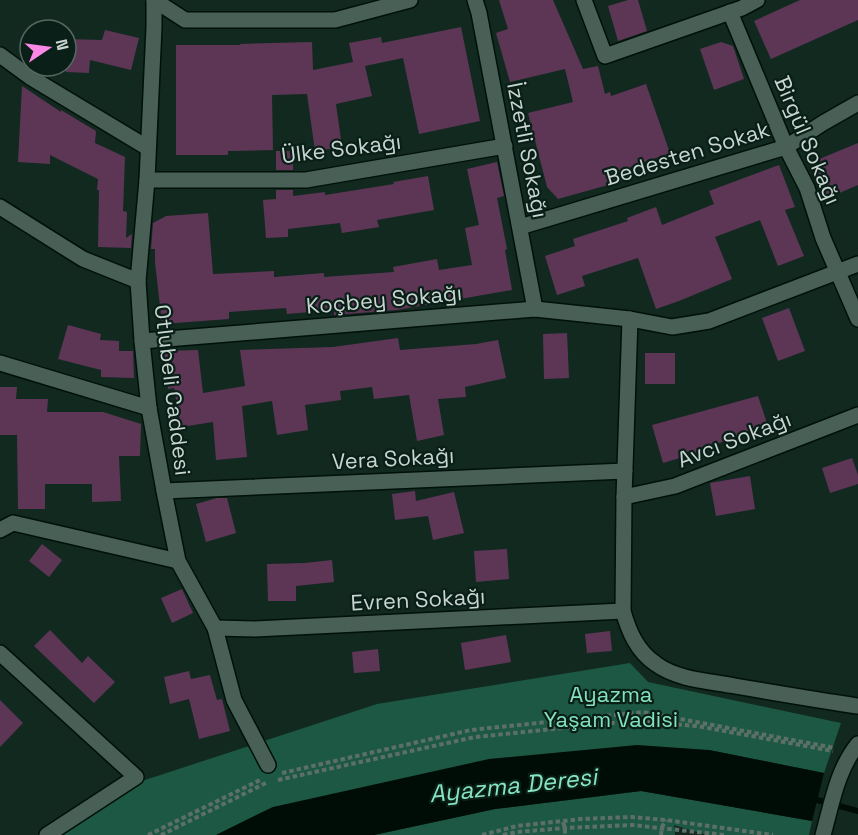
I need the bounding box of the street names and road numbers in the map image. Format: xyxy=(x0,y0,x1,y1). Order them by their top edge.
street label: Birgül Sokağı xyxy=(768,71,848,209)
street label: İzzetli Sokağı xyxy=(501,80,555,220)
street label: Bedesten Sokak xyxy=(601,115,773,191)
street label: Ülke Sokağı xyxy=(279,127,403,169)
street label: Koçbey Sokağı xyxy=(305,278,463,320)
street label: Otlubeli Caddesi xyxy=(149,303,197,477)
street label: Avcı Sokağı xyxy=(673,404,795,474)
street label: Vera Sokağı xyxy=(331,441,455,475)
street label: Evren Sokağı xyxy=(350,581,486,617)

